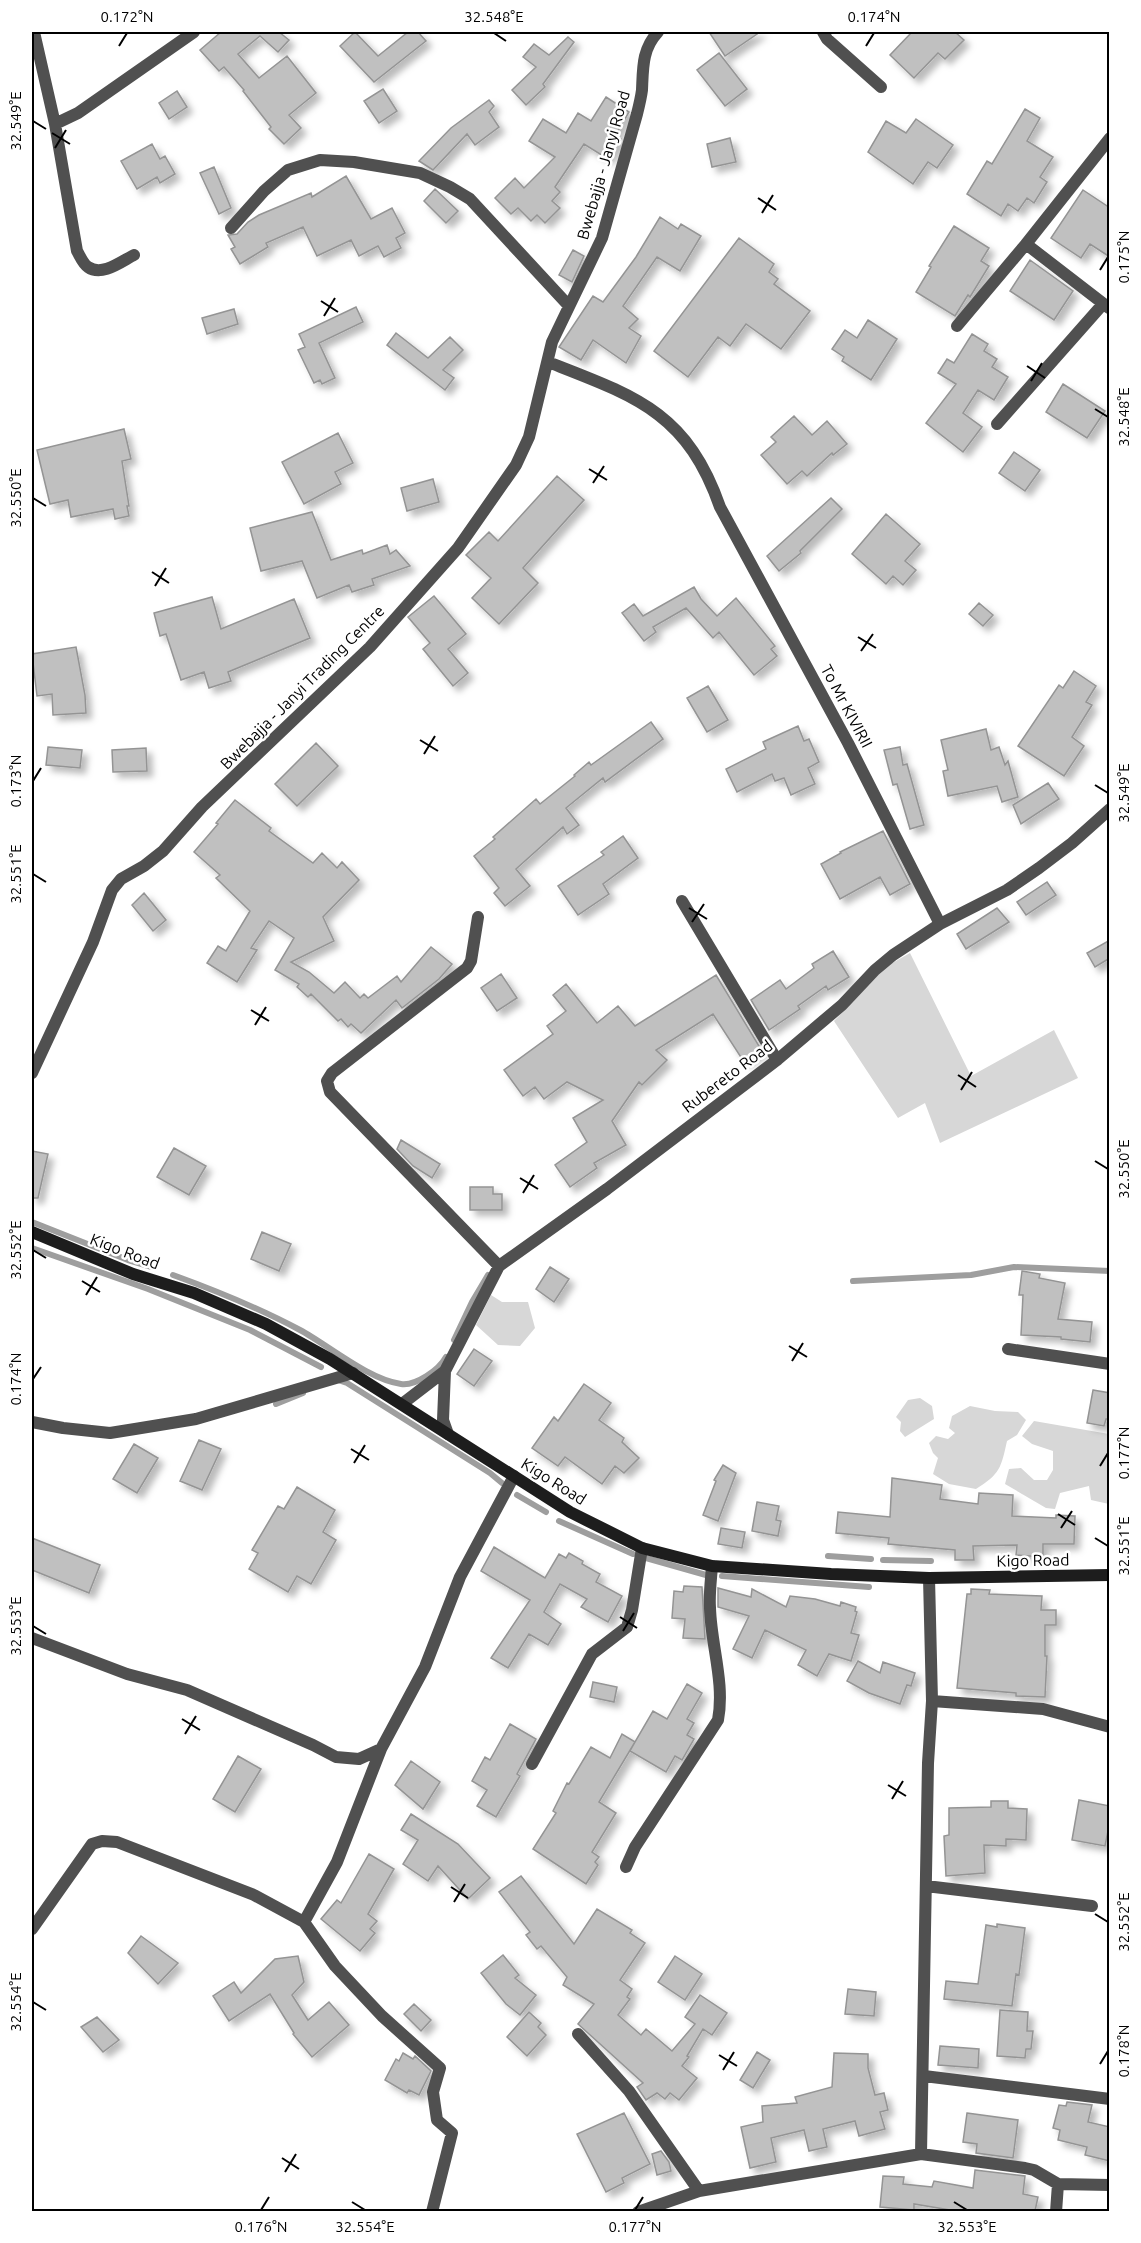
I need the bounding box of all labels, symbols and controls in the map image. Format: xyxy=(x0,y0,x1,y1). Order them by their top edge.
text: 0.172°N xyxy=(100,8,154,25)
text: 32.548°E xyxy=(464,8,524,25)
text: 0.174°N xyxy=(847,8,901,25)
street label: Bwebajja - Janyi Road xyxy=(573,88,633,242)
text: 32.549°E xyxy=(7,91,24,151)
text: 0.175°N xyxy=(1115,230,1132,284)
text: 32.548°E xyxy=(1115,387,1132,447)
text: 32.550°E xyxy=(7,468,24,528)
street label: Bwebajja - Janyi Trading Centre xyxy=(216,601,388,773)
street label: To Mr KIVIRII xyxy=(818,662,876,750)
text: 0.173°N xyxy=(7,754,24,808)
text: 32.549°E xyxy=(1115,763,1132,823)
text: 32.551°E xyxy=(7,844,24,904)
street label: Rubereto Road xyxy=(678,1036,776,1116)
text: 32.550°E xyxy=(1115,1139,1132,1199)
text: 32.552°E xyxy=(7,1220,24,1280)
street label: Kigo Road xyxy=(88,1230,162,1272)
text: 0.174°N xyxy=(7,1352,24,1406)
text: 0.177°N xyxy=(1115,1426,1132,1480)
street label: Kigo Road xyxy=(518,1454,590,1508)
text: 32.551°E xyxy=(1115,1516,1132,1576)
street label: Kigo Road xyxy=(996,1550,1070,1570)
text: 32.553°E xyxy=(7,1596,24,1656)
text: 32.552°E xyxy=(1115,1892,1132,1952)
text: 32.554°E xyxy=(7,1972,24,2032)
text: 0.178°N xyxy=(1115,2024,1132,2078)
text: 0.176°N xyxy=(234,2218,288,2235)
text: 32.554°E xyxy=(335,2218,395,2235)
text: 0.177°N xyxy=(608,2218,662,2235)
text: 32.553°E xyxy=(937,2218,997,2235)

